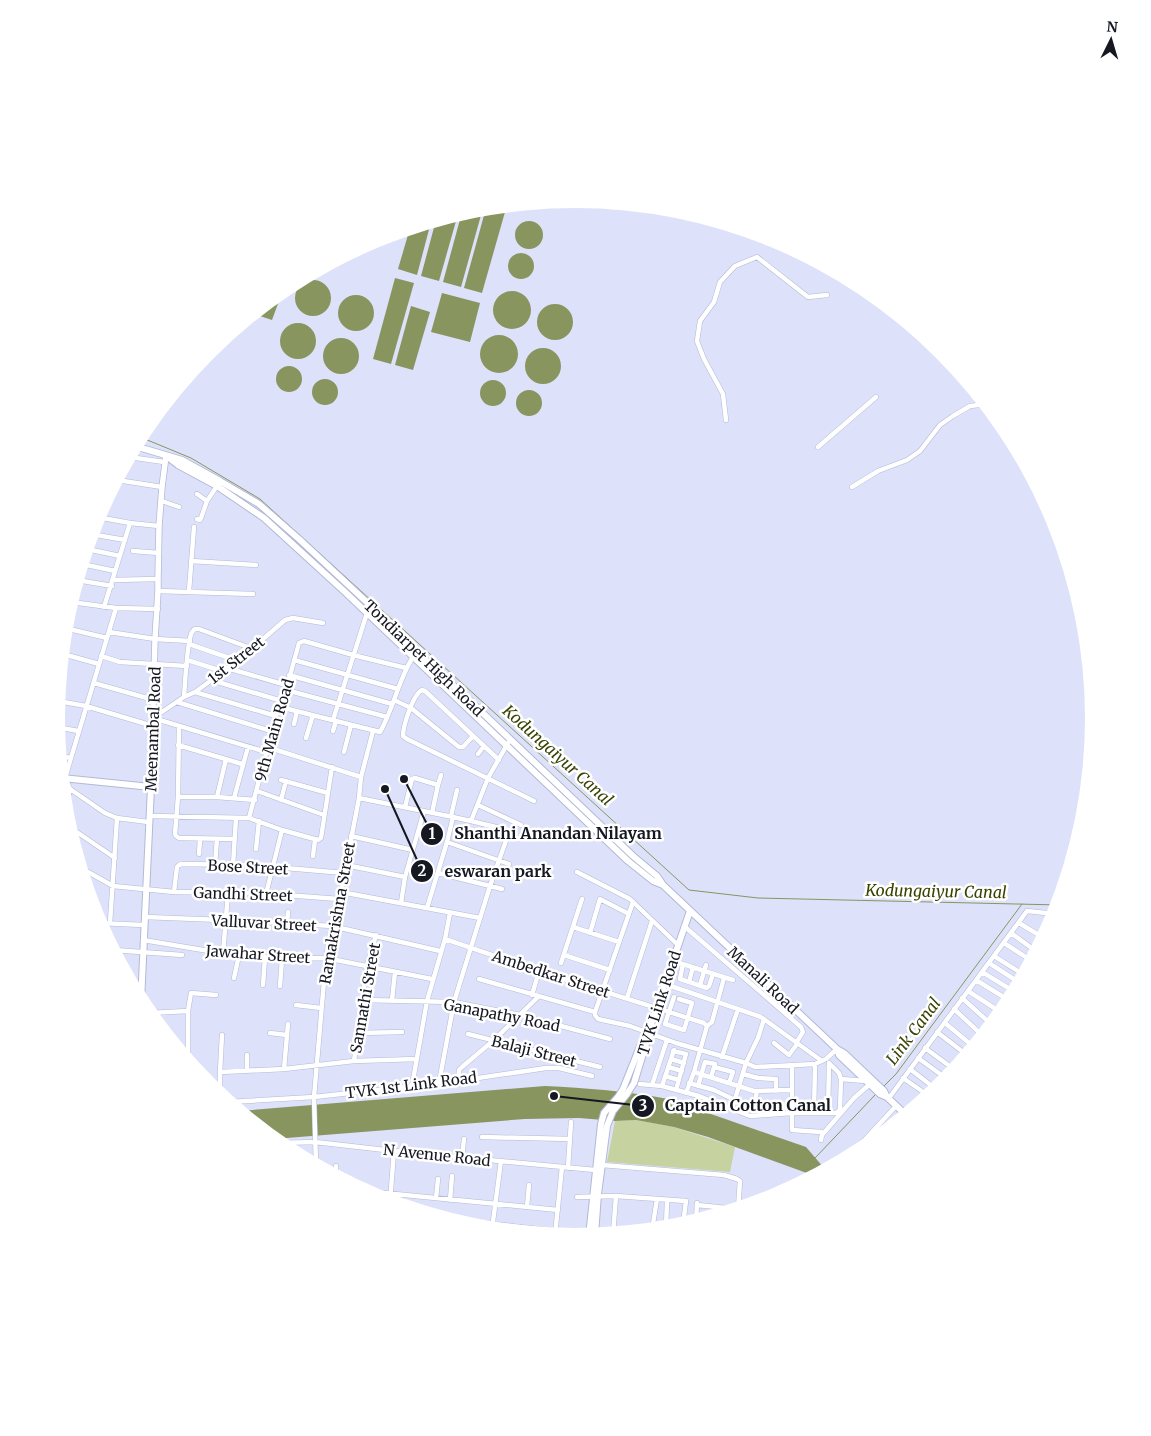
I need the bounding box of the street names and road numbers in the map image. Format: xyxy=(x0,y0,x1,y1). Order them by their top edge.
street label: Tondiarpet High Road xyxy=(360,596,488,720)
street label: 1st Street xyxy=(204,632,268,688)
street label: Meenambal Road xyxy=(141,666,165,792)
street label: 9th Main Road xyxy=(250,676,298,784)
street label: Ramakrishna Street xyxy=(315,840,359,986)
street label: Bose Street xyxy=(207,855,289,879)
street label: Gandhi Street xyxy=(193,883,293,905)
street label: Valluvar Street xyxy=(210,911,317,935)
street label: Jawahar Street xyxy=(204,941,311,967)
street label: Sannathi Street xyxy=(346,941,384,1055)
street label: Manali Road xyxy=(723,942,803,1018)
street label: Ambedkar Street xyxy=(489,946,612,1002)
street label: TVK Link Road xyxy=(633,948,685,1058)
street label: Ganapathy Road xyxy=(442,994,562,1036)
street label: Balaji Street xyxy=(490,1031,579,1071)
street label: TVK 1st Link Road xyxy=(344,1067,478,1103)
street label: N Avenue Road xyxy=(382,1140,492,1170)

